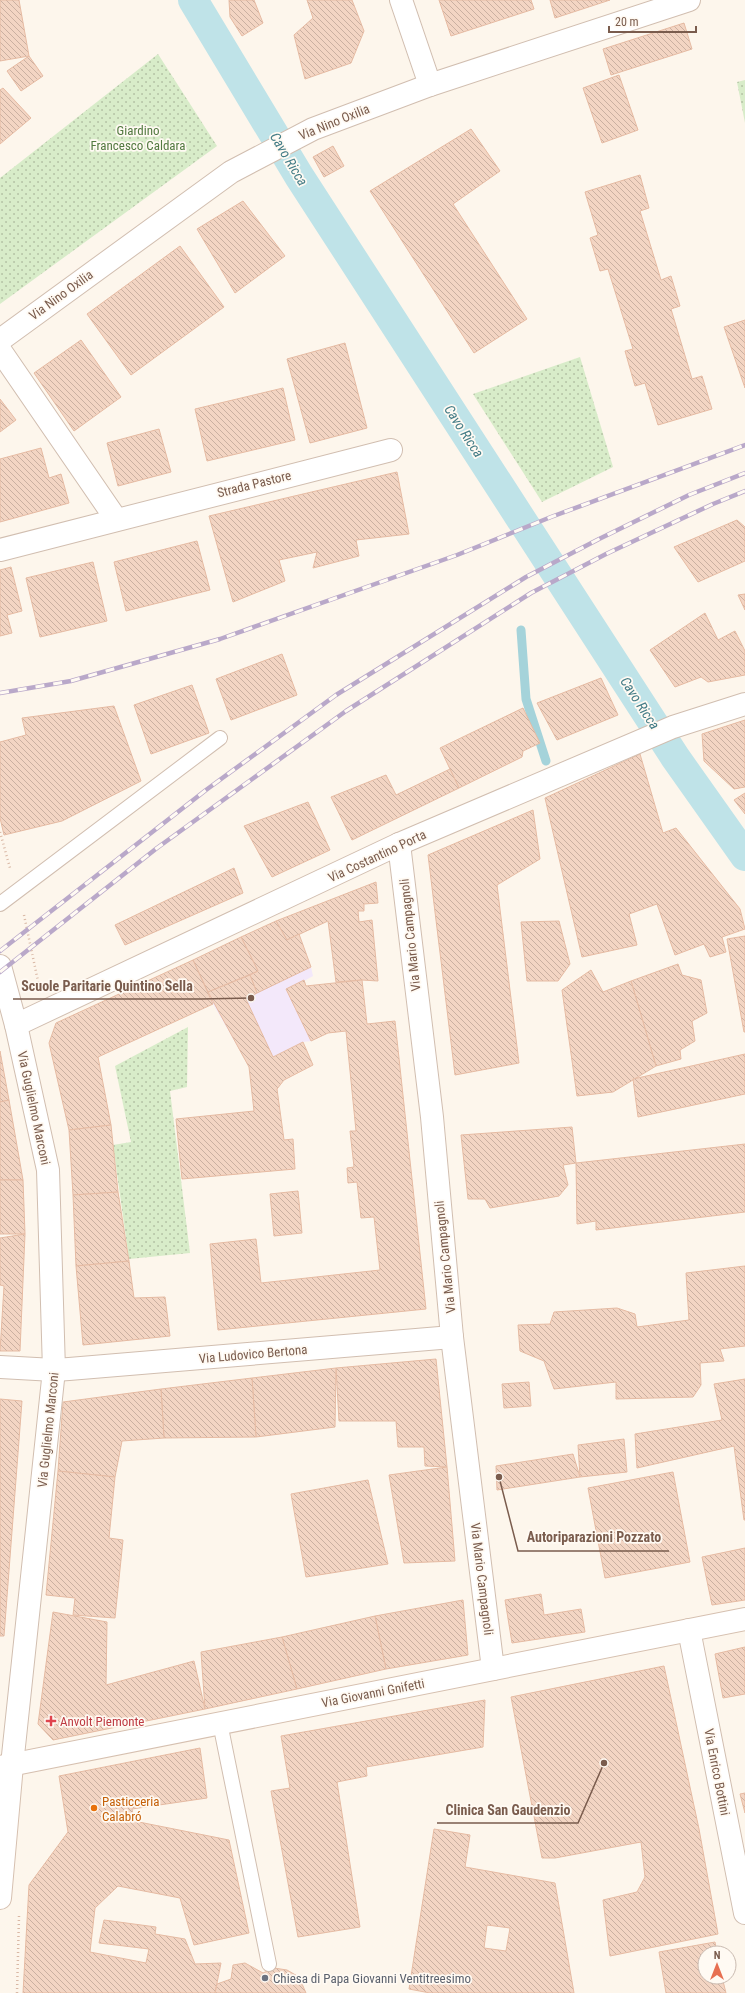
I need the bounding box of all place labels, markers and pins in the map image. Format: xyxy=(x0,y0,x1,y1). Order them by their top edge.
callout: Scuole Paritarie Quintino Sella xyxy=(13,973,201,999)
callout: Autoriparazioni Pozzato xyxy=(518,1525,669,1551)
place label: Anvolt Piemonte xyxy=(60,1714,144,1729)
marker: Anvolt Piemonte xyxy=(45,1715,57,1727)
place label: Pasticceria Calabró xyxy=(102,1794,159,1824)
callout: Clinica San Gaudenzio xyxy=(437,1797,578,1823)
marker: Pasticceria Calabró xyxy=(89,1803,99,1813)
place label: Chiesa di Papa Giovanni Ventitreesimo xyxy=(273,1971,471,1986)
marker: Chiesa di Papa Giovanni Ventitreesimo xyxy=(260,1973,270,1983)

